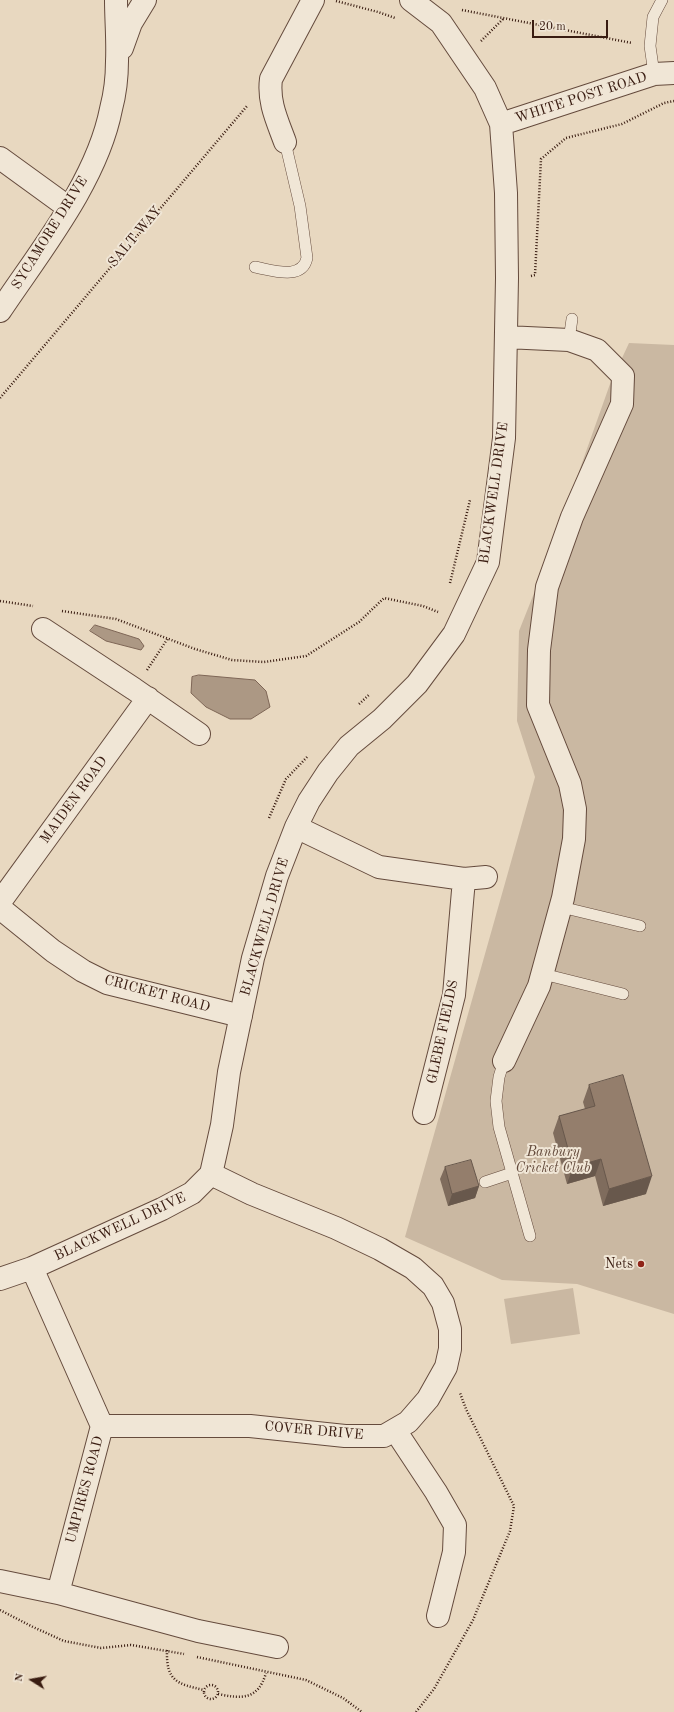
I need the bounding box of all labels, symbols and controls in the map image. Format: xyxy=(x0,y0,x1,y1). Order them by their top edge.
scale bar xyxy=(534,12,610,38)
text: 20 m xyxy=(539,21,566,33)
street label: WHITE POST ROAD xyxy=(513,69,649,127)
street label: SYCAMORE DRIVE xyxy=(8,173,92,293)
street label: SALT WAY xyxy=(105,203,165,271)
street label: BLACKWELL DRIVE xyxy=(476,421,512,565)
street label: MAIDEN ROAD xyxy=(37,753,111,847)
street label: BLACKWELL DRIVE xyxy=(237,856,293,998)
street label: CRICKET ROAD xyxy=(102,972,212,1016)
street label: GLEBE FIELDS xyxy=(424,978,462,1086)
park label: Banbury Cricket Club xyxy=(515,1144,591,1176)
street label: BLACKWELL DRIVE xyxy=(52,1189,188,1265)
place label: Nets xyxy=(605,1256,633,1272)
marker: Nets xyxy=(636,1259,646,1269)
street label: COVER DRIVE xyxy=(264,1418,364,1444)
street label: UMPIRES ROAD xyxy=(63,1434,107,1546)
north arrow xyxy=(12,1660,52,1700)
text: N xyxy=(14,1672,26,1683)

